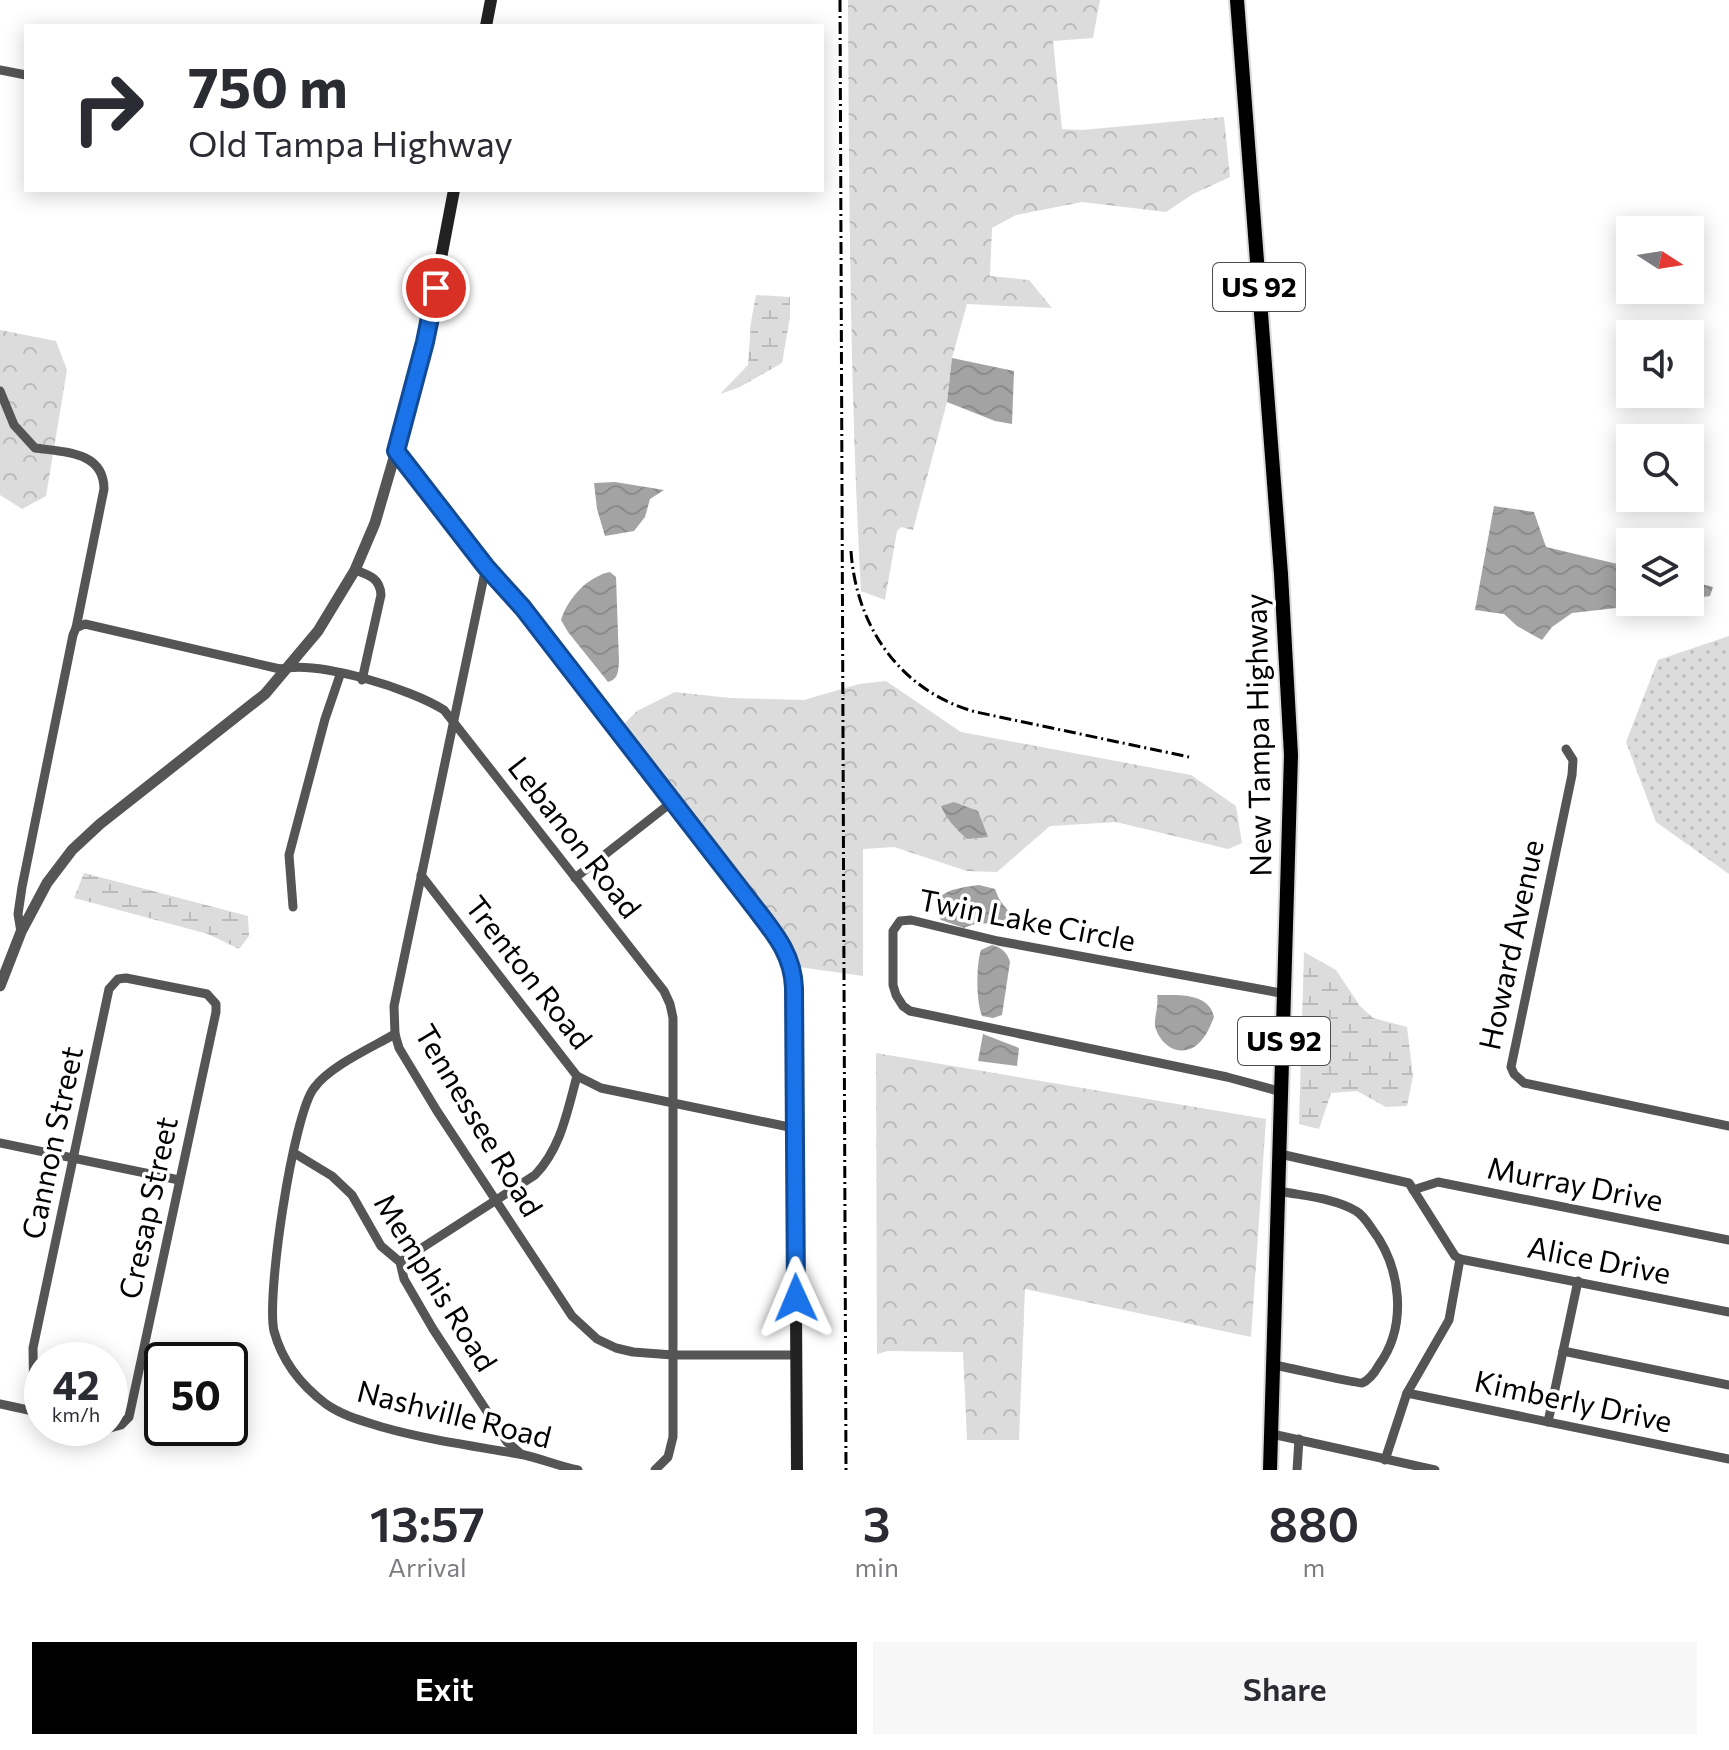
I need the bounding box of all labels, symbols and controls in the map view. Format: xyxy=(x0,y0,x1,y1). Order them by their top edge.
text: 750 m xyxy=(188,51,348,120)
icon: right xyxy=(56,56,160,160)
text: Old Tampa Highway xyxy=(188,120,513,164)
north arrow xyxy=(1616,216,1704,304)
map controls xyxy=(1616,216,1704,616)
pin xyxy=(402,254,470,322)
road number: US 92 xyxy=(1213,263,1305,311)
icon: arrive xyxy=(414,266,458,310)
button: sound xyxy=(1616,320,1704,408)
button: search xyxy=(1616,424,1704,512)
button: layers xyxy=(1616,528,1704,616)
street label: New Tampa Highway xyxy=(1236,593,1277,877)
street label: Lebanon Road xyxy=(502,748,650,925)
street label: Howard Avenue xyxy=(1469,836,1550,1053)
street label: Twin Lake Circle xyxy=(916,879,1139,958)
street label: Trenton Road xyxy=(459,887,601,1055)
street label: Tennessee Road xyxy=(408,1017,552,1223)
road number: US 92 xyxy=(1238,1017,1330,1065)
street label: Cannon Street xyxy=(12,1043,89,1242)
street label: Cresap Street xyxy=(109,1113,184,1302)
street label: Murray Drive xyxy=(1484,1147,1666,1218)
street label: Memphis Road xyxy=(368,1186,507,1377)
street label: Alice Drive xyxy=(1525,1227,1674,1291)
position arrow xyxy=(754,1256,838,1340)
speed limit sign: 50 xyxy=(144,1342,248,1446)
text: 42 xyxy=(53,1359,100,1408)
street label: Kimberly Drive xyxy=(1471,1361,1676,1439)
street label: Nashville Road xyxy=(354,1371,556,1455)
text: km/h xyxy=(52,1402,100,1426)
text: 13:57 xyxy=(370,1493,485,1552)
text: 3 xyxy=(863,1493,891,1552)
text: 880 xyxy=(1269,1493,1359,1552)
text: Arrival xyxy=(388,1551,467,1582)
text: min xyxy=(855,1551,899,1582)
text: m xyxy=(1303,1551,1325,1582)
button: Exit xyxy=(32,1642,857,1734)
button: Share xyxy=(873,1642,1697,1734)

